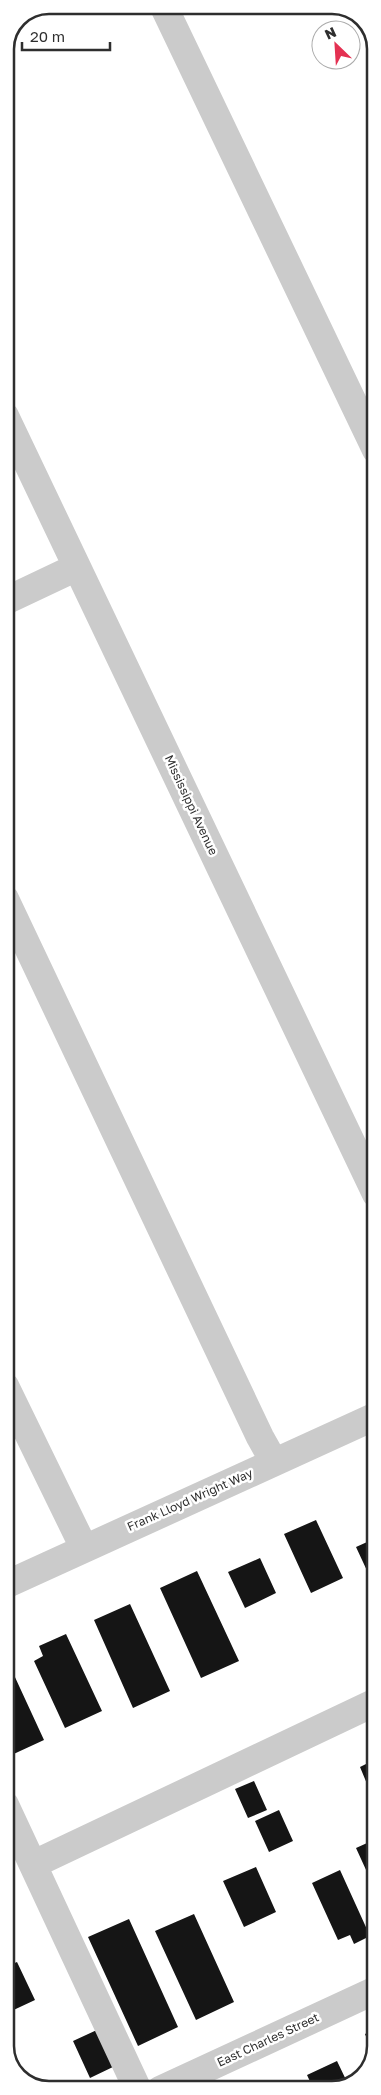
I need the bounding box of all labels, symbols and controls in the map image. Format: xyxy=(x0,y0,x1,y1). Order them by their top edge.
scale bar xyxy=(22,20,110,52)
north arrow xyxy=(311,20,361,70)
text: N xyxy=(322,23,339,43)
text: 20 m xyxy=(30,27,65,45)
street label: Mississippi Avenue xyxy=(162,752,221,857)
street label: Frank Lloyd Wright Way xyxy=(125,1465,255,1534)
street label: East Charles Street xyxy=(214,2009,321,2070)

